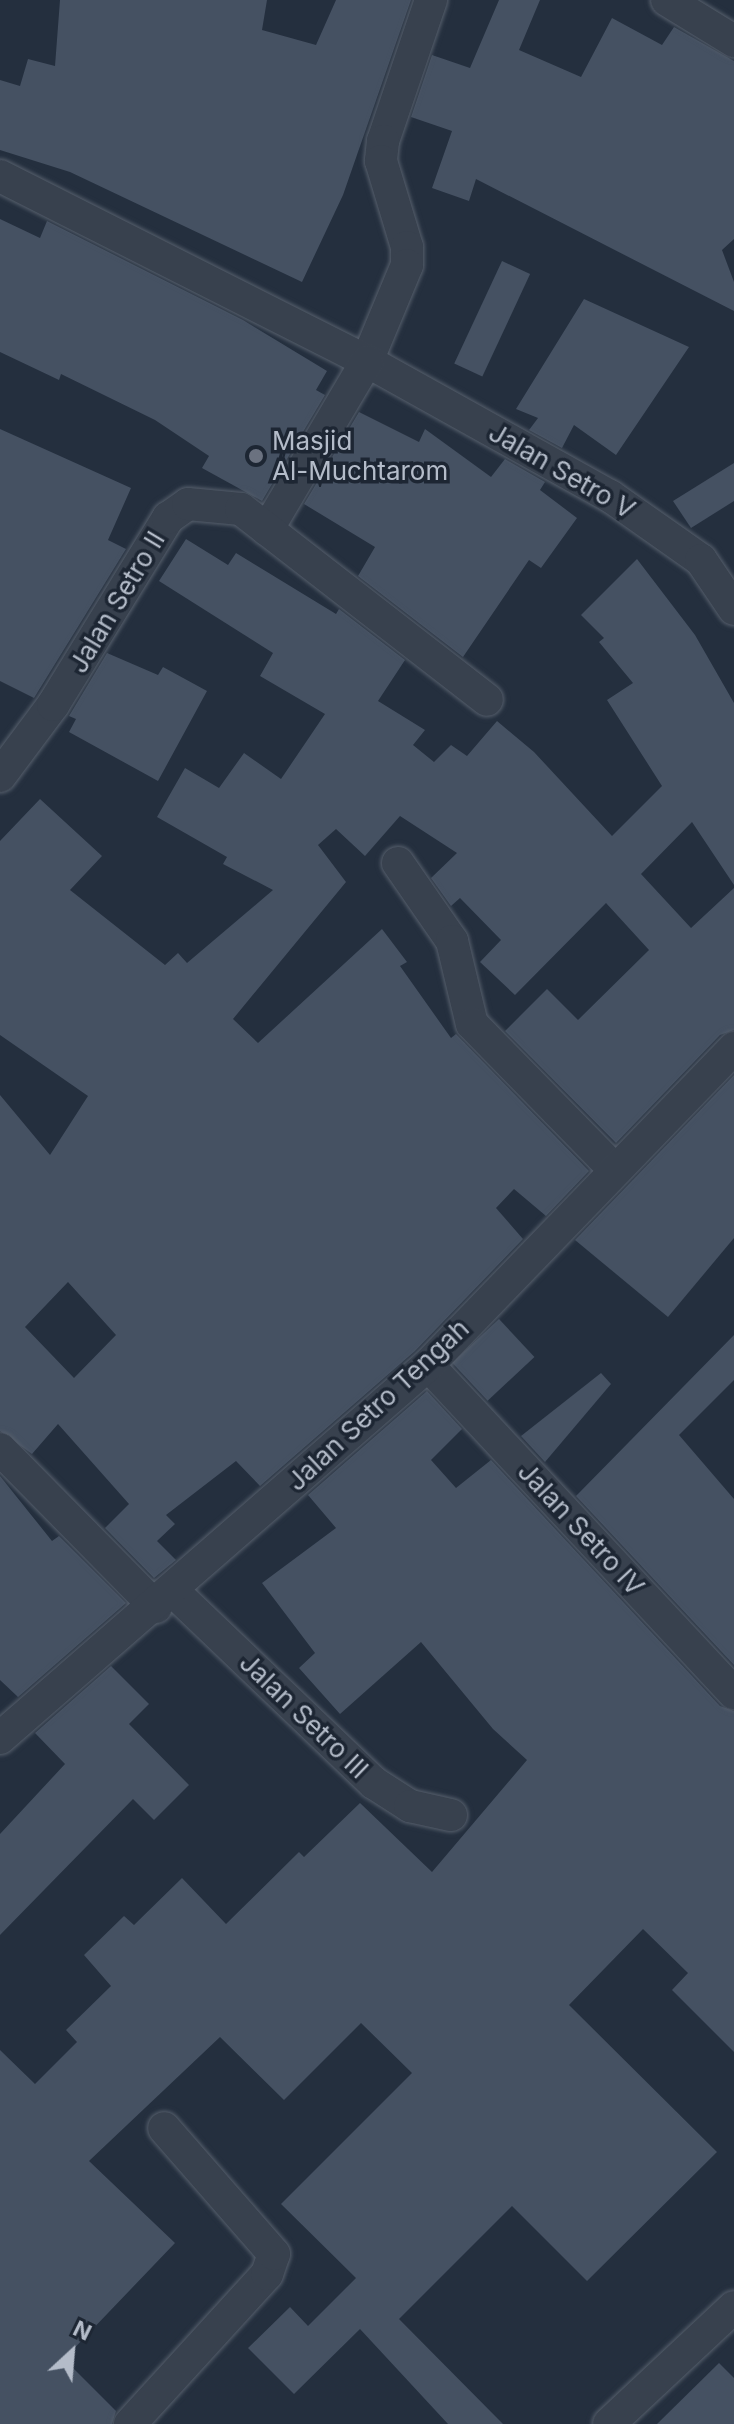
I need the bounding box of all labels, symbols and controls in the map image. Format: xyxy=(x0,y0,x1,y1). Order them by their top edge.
street label: Jalan Setro V xyxy=(483,417,641,525)
place label: Masjid Al-Muchtarom xyxy=(272,425,448,486)
marker: Masjid Al-Muchtarom xyxy=(247,447,265,465)
street label: Jalan Setro II xyxy=(63,526,171,678)
street label: Jalan Setro Tengah xyxy=(281,1313,475,1497)
street label: Jalan Setro IV xyxy=(511,1456,651,1602)
street label: Jalan Setro III xyxy=(233,1647,375,1785)
north arrow xyxy=(32,2312,112,2392)
text: N xyxy=(69,2315,96,2346)

